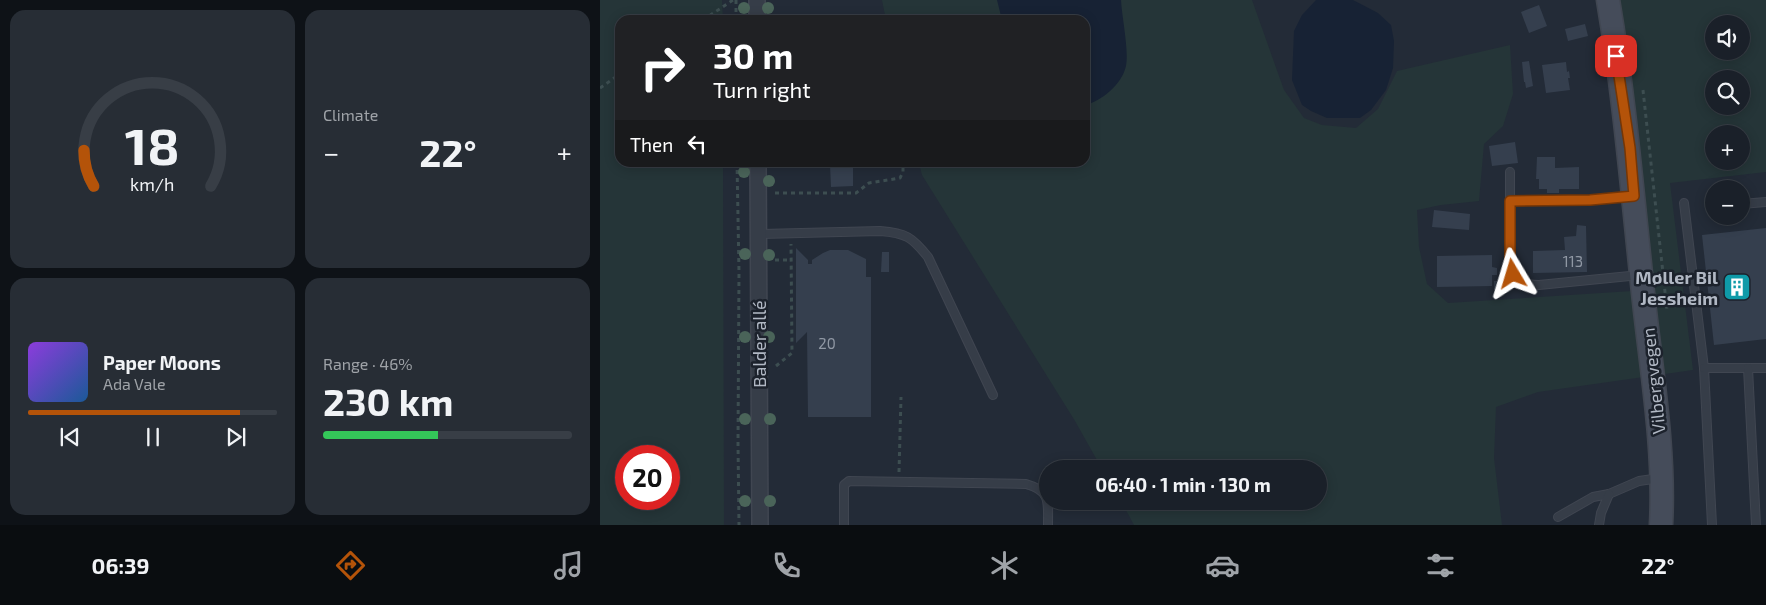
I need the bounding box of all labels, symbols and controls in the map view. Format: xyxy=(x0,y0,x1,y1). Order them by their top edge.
map controls xyxy=(1705,15,1750,225)
button: sound xyxy=(1705,15,1750,60)
text: 30 m xyxy=(713,34,793,76)
icon: right xyxy=(630,35,695,100)
pin xyxy=(1595,35,1637,77)
icon: arrive xyxy=(1602,42,1630,70)
button: search xyxy=(1705,70,1750,115)
text: Turn right xyxy=(713,76,811,102)
text: Climate xyxy=(323,105,378,124)
text: 18 xyxy=(125,113,180,175)
button: + xyxy=(1705,125,1750,170)
text: 22° xyxy=(419,129,477,175)
icon: left xyxy=(683,130,711,158)
text: Then xyxy=(630,133,673,156)
text: − xyxy=(323,135,339,169)
text: + xyxy=(557,135,572,169)
text: km/h xyxy=(130,173,175,195)
button: − xyxy=(1705,180,1750,225)
position arrow xyxy=(1486,247,1538,299)
house number: 113 xyxy=(1563,252,1583,270)
place label: Møller Bil Jessheim xyxy=(1635,266,1718,309)
building icon: Møller Bil Jessheim xyxy=(1722,272,1752,302)
street label: Balder allé xyxy=(748,300,770,388)
street label: Vilbergvegen xyxy=(1636,327,1670,435)
house number: 20 xyxy=(818,334,836,352)
text: Paper Moons xyxy=(103,351,221,374)
text: Range · 46% xyxy=(323,354,413,373)
text: Ada Vale xyxy=(103,374,166,393)
text: 230 km xyxy=(323,378,454,424)
icon: previous xyxy=(56,423,84,451)
icon: pause xyxy=(139,423,167,451)
icon: next xyxy=(222,423,250,451)
speed limit sign: 20 xyxy=(615,445,680,510)
text: 06:40 · 1 min · 130 m xyxy=(1095,473,1271,496)
icon: directions xyxy=(333,548,368,583)
icon: music xyxy=(551,548,586,583)
icon: phone xyxy=(769,548,804,583)
icon: climate xyxy=(987,548,1022,583)
icon: car xyxy=(1205,548,1240,583)
icon: filters xyxy=(1423,548,1458,583)
text: 06:39 xyxy=(92,552,150,578)
text: 22° xyxy=(1641,552,1674,578)

